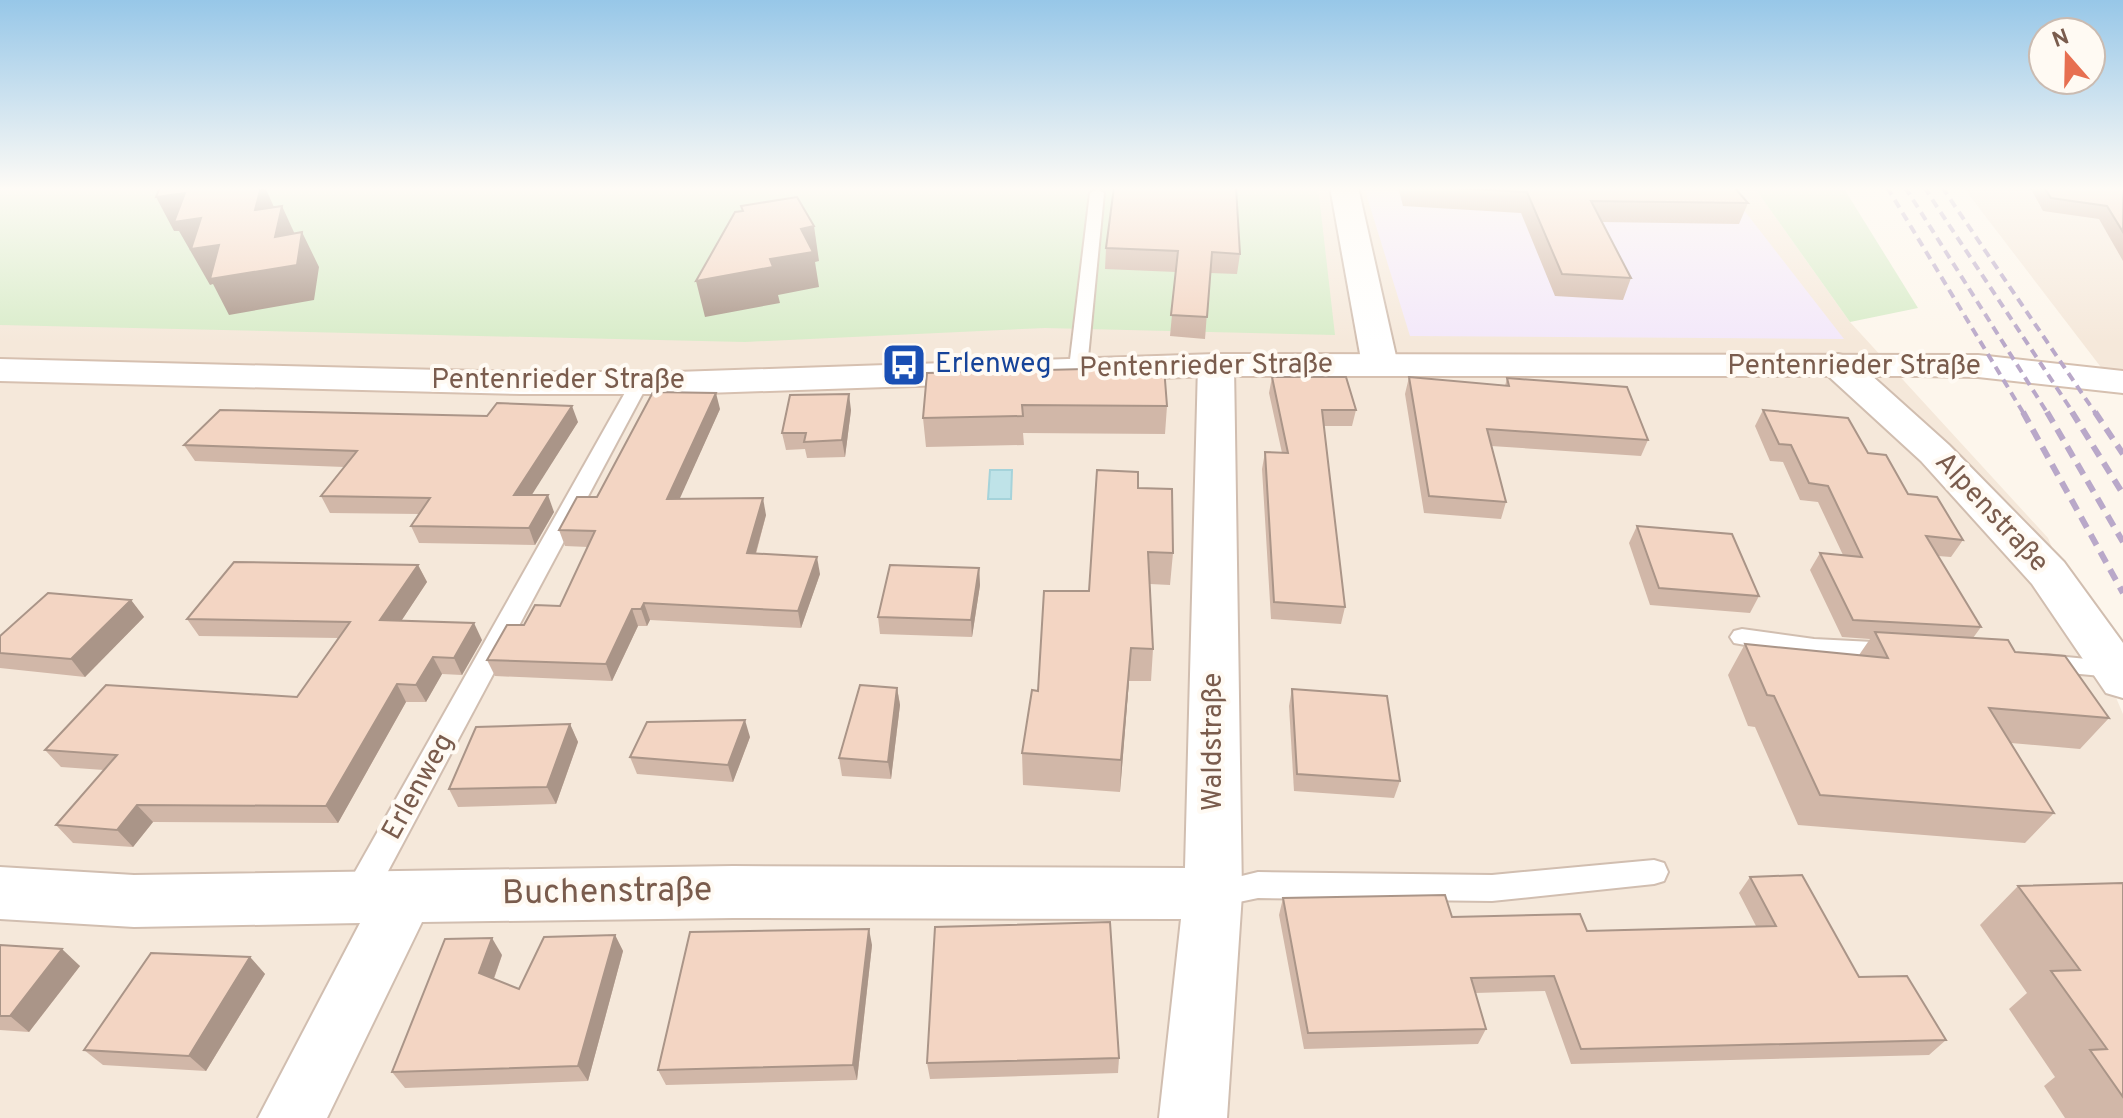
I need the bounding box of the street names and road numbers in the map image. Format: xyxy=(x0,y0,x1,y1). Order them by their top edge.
street label: Pentenrieder Straße xyxy=(1079,347,1333,387)
street label: Pentenrieder Straße xyxy=(1727,349,1981,385)
street label: Pentenrieder Straße xyxy=(431,363,685,399)
street label: Alpenstraße xyxy=(1926,445,2056,581)
street label: Waldstraße xyxy=(1196,673,1232,811)
street label: Erlenweg xyxy=(375,727,463,847)
street label: Buchenstraße xyxy=(501,870,713,916)

